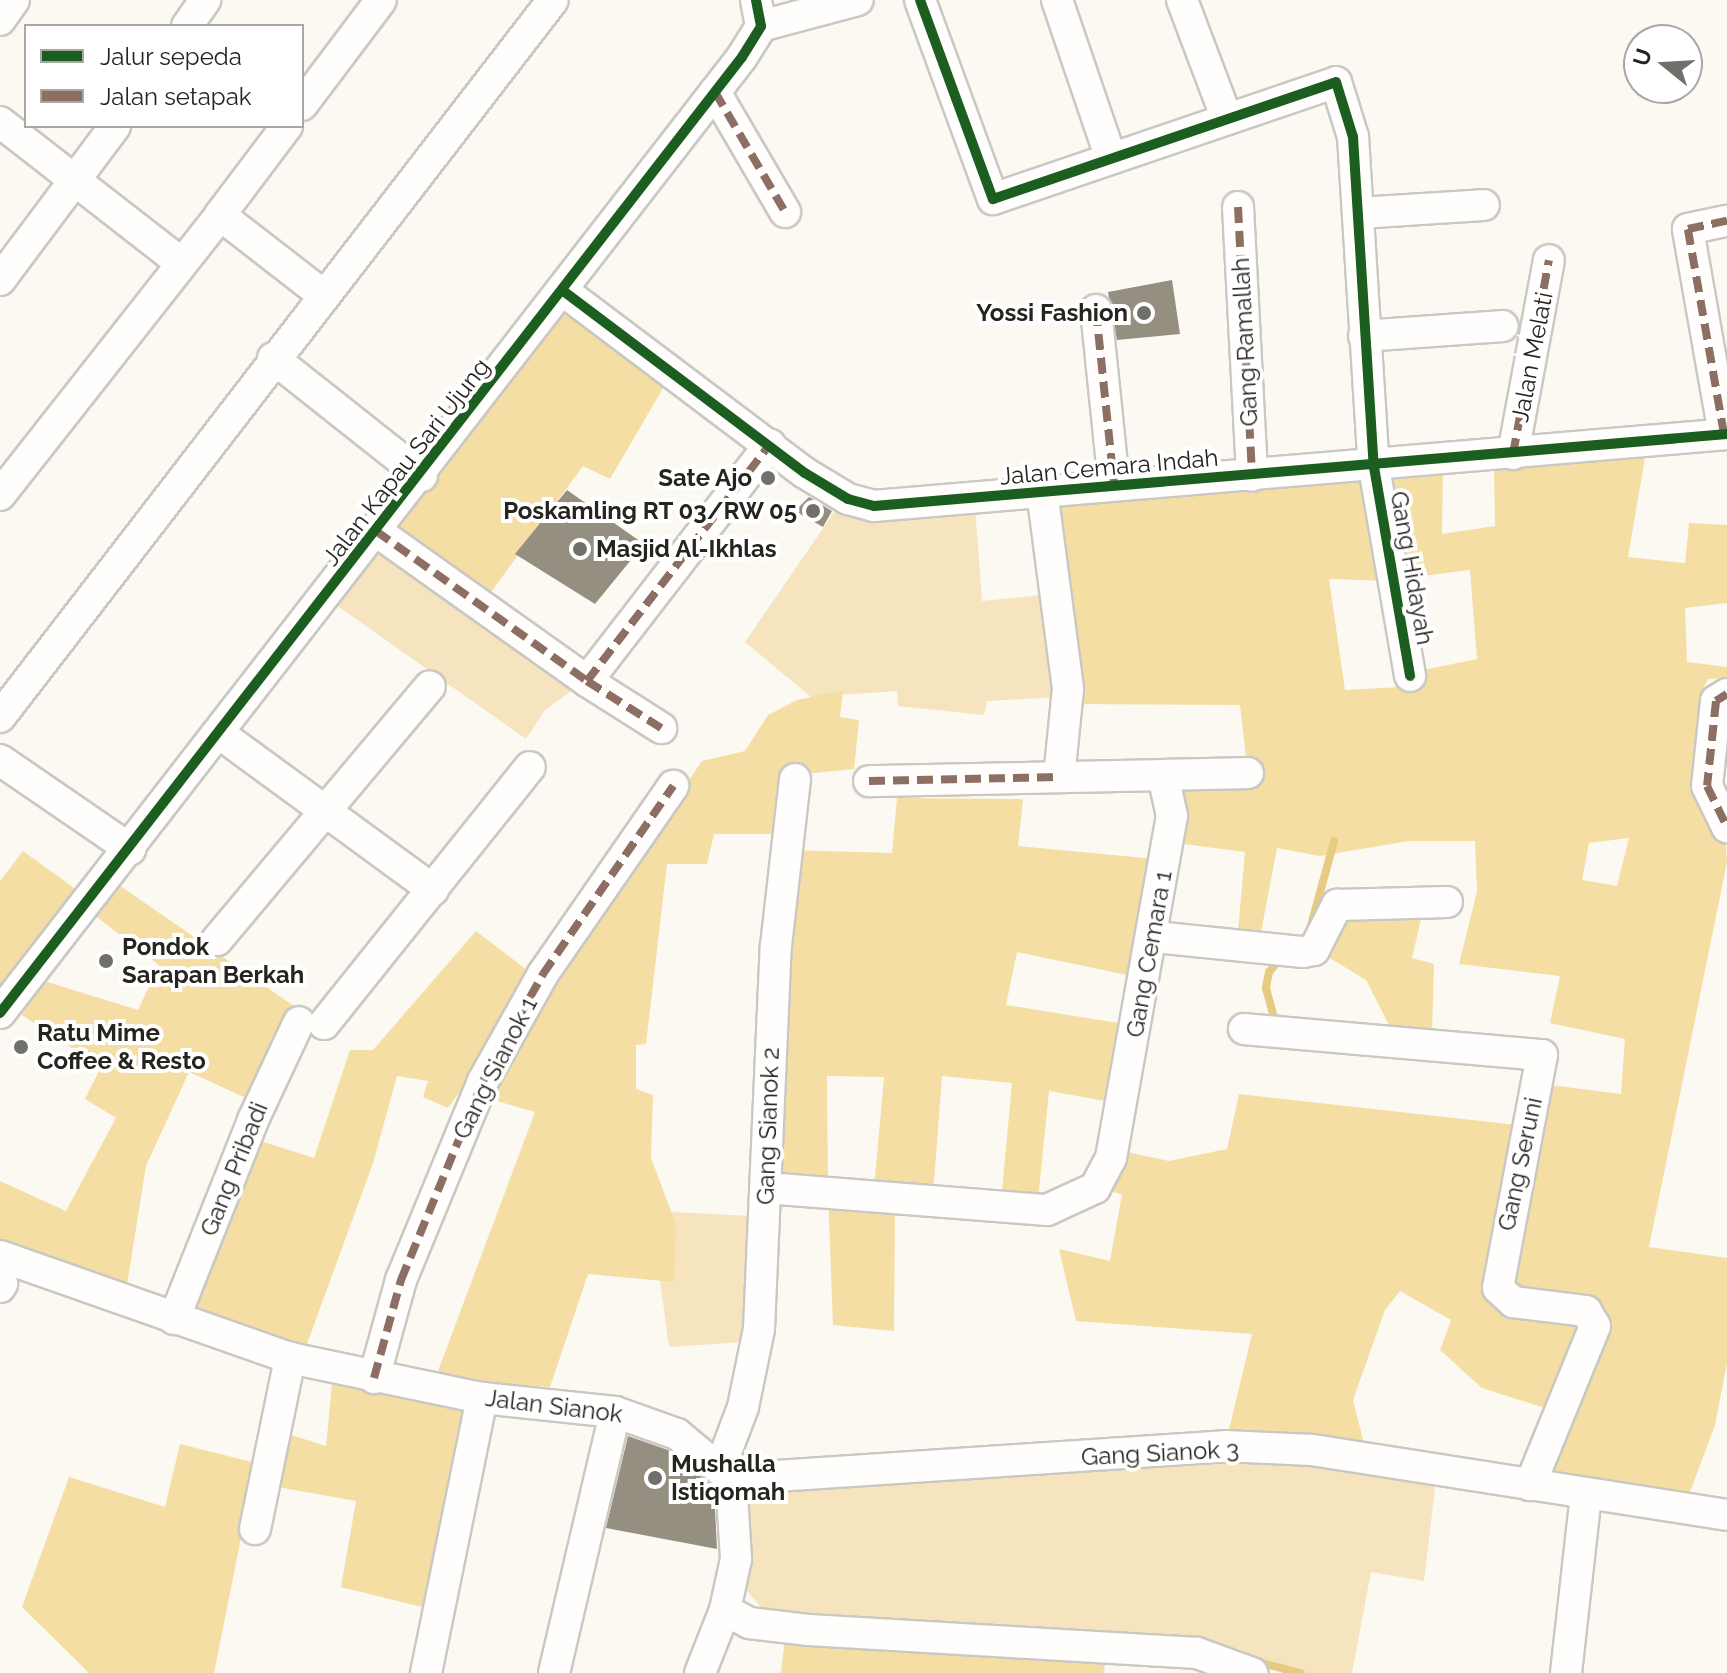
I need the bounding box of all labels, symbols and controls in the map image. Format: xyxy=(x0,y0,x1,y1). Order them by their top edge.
legend xyxy=(24,24,304,128)
north arrow xyxy=(1623,24,1703,104)
text: Jalur sepeda xyxy=(100,42,242,71)
text: U xyxy=(1627,45,1657,69)
text: Jalan setapak xyxy=(100,82,251,111)
street label: Gang Ramallah xyxy=(1226,257,1264,427)
street label: Jalan Melati xyxy=(1505,290,1559,424)
place label: Yossi Fashion xyxy=(976,299,1128,327)
marker: Yossi Fashion xyxy=(1135,304,1153,322)
street label: Jalan Kapau Sari Ujung xyxy=(316,353,496,571)
street label: Jalan Cemara Indah xyxy=(998,443,1220,491)
place label: Sate Ajo xyxy=(658,464,752,492)
marker: Sate Ajo xyxy=(759,469,777,487)
street label: Gang Hidayah xyxy=(1384,489,1440,647)
place label: Poskamling RT 03/RW 05 xyxy=(502,497,797,525)
marker: Poskamling RT 03/RW 05 xyxy=(804,502,822,520)
place label: Masjid Al-Ikhlas xyxy=(596,535,777,563)
marker: Masjid Al-Ikhlas xyxy=(571,540,589,558)
street label: Gang Cemara 1 xyxy=(1120,868,1178,1040)
place label: Pondok Sarapan Berkah xyxy=(122,933,304,989)
marker: Pondok Sarapan Berkah xyxy=(97,952,115,970)
street label: Gang Sianok 1 xyxy=(447,992,543,1144)
place label: Ratu Mime Coffee & Resto xyxy=(37,1019,206,1075)
marker: Ratu Mime Coffee & Resto xyxy=(12,1038,30,1056)
street label: Gang Sianok 2 xyxy=(751,1047,785,1205)
street label: Gang Seruni xyxy=(1492,1095,1548,1233)
street label: Gang Pribadi xyxy=(194,1098,274,1240)
street label: Jalan Sianok xyxy=(484,1383,624,1429)
street label: Gang Sianok 3 xyxy=(1080,1434,1240,1472)
place label: Mushalla Istiqomah xyxy=(671,1450,785,1506)
marker: Mushalla Istiqomah xyxy=(646,1469,664,1487)

